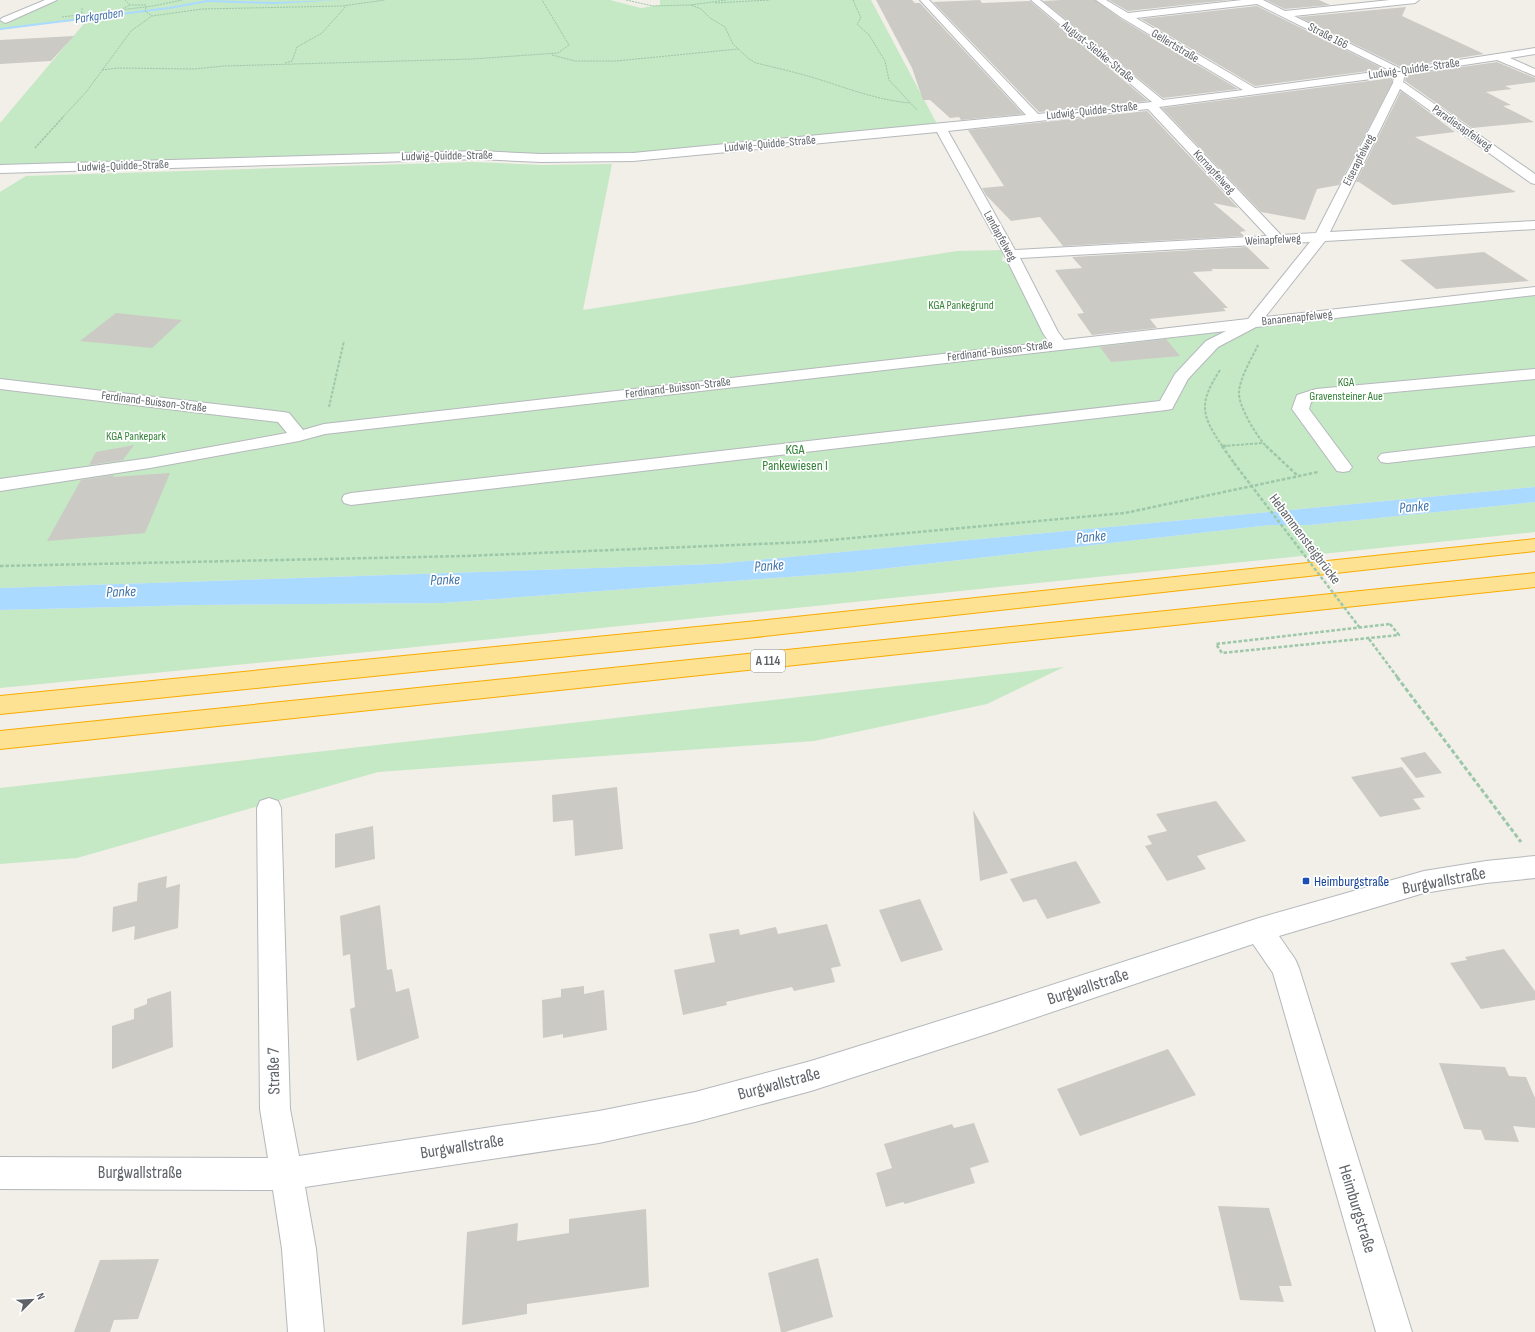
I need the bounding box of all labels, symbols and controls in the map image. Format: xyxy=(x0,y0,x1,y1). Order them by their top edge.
water label: Parkgraben xyxy=(74,5,125,27)
street label: August-Siebke-Straße xyxy=(1058,17,1138,86)
street label: Straße 166 xyxy=(1305,20,1351,52)
street label: Gellertstraße xyxy=(1148,26,1202,66)
street label: Ludwig-Quidde-Straße xyxy=(1368,55,1461,83)
street label: Ludwig-Quidde-Straße xyxy=(1046,99,1139,123)
street label: Paradiesapfelweg xyxy=(1429,102,1495,154)
street label: Eiserapfelweg xyxy=(1340,132,1378,188)
street label: Ludwig-Quidde-Straße xyxy=(724,133,817,155)
street label: Kornapfelweg xyxy=(1190,147,1238,197)
street label: Ludwig-Quidde-Straße xyxy=(401,148,493,164)
street label: Ludwig-Quidde-Straße xyxy=(77,157,169,175)
street label: Landapfelweg xyxy=(980,208,1020,264)
street label: Weinapfelweg xyxy=(1245,231,1302,249)
park label: KGA Pankegrund xyxy=(928,298,994,313)
street label: Bananenapfelweg xyxy=(1261,307,1333,329)
street label: Ferdinand-Buisson-Straße xyxy=(946,337,1054,365)
street label: Ferdinand-Buisson-Straße xyxy=(624,374,732,402)
park label: KGA Gravensteiner Aue xyxy=(1309,375,1383,404)
street label: Ferdinand-Buisson-Straße xyxy=(100,388,208,416)
park label: KGA Pankepark xyxy=(106,429,166,444)
park label: KGA Pankewiesen I xyxy=(762,441,828,474)
street label: Hebammensteigbrücke xyxy=(1266,491,1344,587)
water label: Panke xyxy=(1398,496,1430,518)
water label: Panke xyxy=(1075,526,1107,548)
water label: Panke xyxy=(753,555,785,577)
water label: Panke xyxy=(430,570,460,590)
water label: Panke xyxy=(106,582,136,602)
road number: A 114 xyxy=(751,650,785,672)
street label: Burgwallstraße xyxy=(1401,863,1487,899)
place label: Heimburgstraße xyxy=(1314,873,1389,890)
marker: Heimburgstraße xyxy=(1301,876,1311,886)
street label: Burgwallstraße xyxy=(1045,964,1131,1010)
street label: Straße 7 xyxy=(264,1047,284,1095)
street label: Burgwallstraße xyxy=(736,1063,822,1105)
street label: Burgwallstraße xyxy=(419,1131,505,1163)
street label: Heimburgstraße xyxy=(1334,1162,1380,1256)
street label: Burgwallstraße xyxy=(98,1163,182,1183)
north arrow xyxy=(12,1280,52,1320)
text: N xyxy=(34,1291,48,1302)

